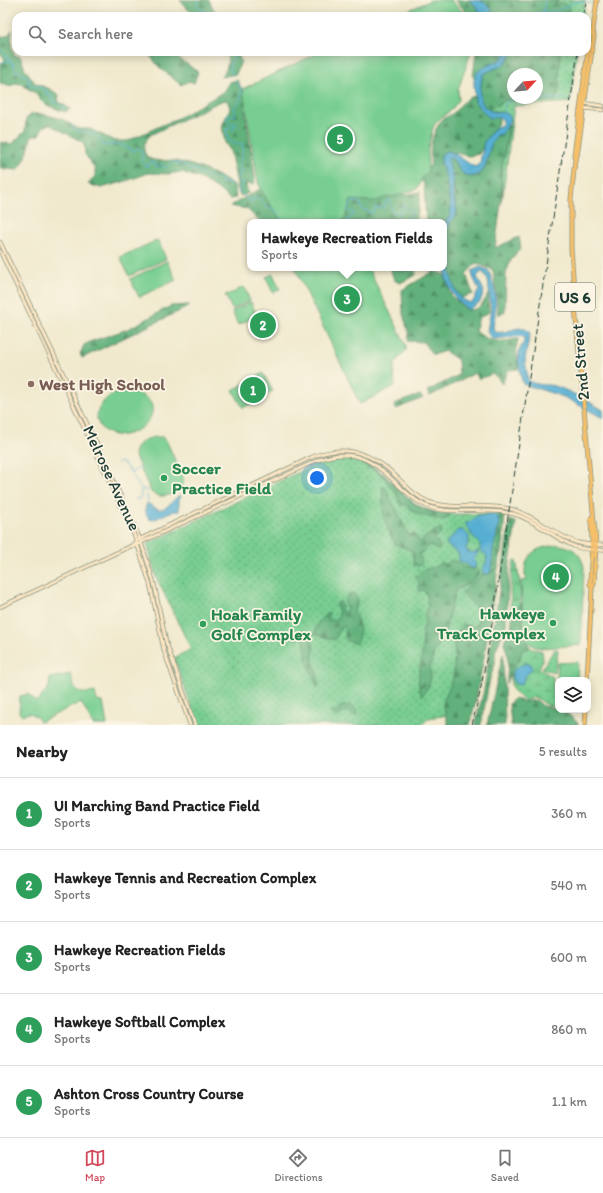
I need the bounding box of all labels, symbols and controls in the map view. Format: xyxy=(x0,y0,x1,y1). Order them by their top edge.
search box xyxy=(12,12,591,56)
icon: search xyxy=(26,23,48,45)
text: Search here xyxy=(58,25,133,43)
north arrow xyxy=(507,68,543,104)
pin: 5 xyxy=(327,124,353,154)
popup xyxy=(247,219,447,271)
text: Hawkeye Recreation Fields xyxy=(261,229,433,247)
text: Sports xyxy=(261,247,298,262)
road number: US 6 xyxy=(555,283,595,311)
pin: 3 xyxy=(334,284,360,314)
pin: 2 xyxy=(250,310,276,340)
street label: 2nd Street xyxy=(567,322,593,401)
place label: West High School xyxy=(39,374,165,395)
pin: 1 xyxy=(240,375,266,405)
marker: West High School xyxy=(26,379,36,389)
street label: Melrose Avenue xyxy=(79,422,145,534)
place label: Soccer Practice Field xyxy=(172,458,272,498)
your location xyxy=(307,468,327,488)
marker: Soccer Practice Field xyxy=(159,473,169,483)
pin: 4 xyxy=(543,562,569,592)
place label: Hawkeye Track Complex xyxy=(436,603,546,644)
place label: Hoak Family Golf Complex xyxy=(211,604,311,645)
marker: Hawkeye Track Complex xyxy=(548,618,558,628)
marker: Hoak Family Golf Complex xyxy=(198,619,208,629)
map controls xyxy=(555,677,591,713)
button: layers xyxy=(555,677,591,713)
text: Nearby xyxy=(16,741,68,761)
text: 5 results xyxy=(539,744,587,759)
text: UI Marching Band Practice Field xyxy=(54,797,260,815)
text: 1 xyxy=(26,806,32,821)
text: 360 m xyxy=(551,806,587,821)
text: Sports xyxy=(54,815,90,830)
text: Hawkeye Tennis and Recreation Complex xyxy=(54,869,316,887)
text: 2 xyxy=(26,878,32,893)
text: 540 m xyxy=(550,878,587,893)
text: Sports xyxy=(54,887,90,902)
text: Hawkeye Recreation Fields xyxy=(54,941,225,959)
text: 3 xyxy=(25,950,33,965)
text: 600 m xyxy=(550,950,587,965)
text: Sports xyxy=(54,959,90,974)
text: Hawkeye Softball Complex xyxy=(54,1013,225,1031)
text: 4 xyxy=(25,1022,33,1037)
text: 860 m xyxy=(551,1022,587,1037)
text: Sports xyxy=(54,1031,90,1046)
text: Ashton Cross Country Course xyxy=(54,1085,244,1103)
text: 5 xyxy=(26,1094,32,1109)
text: 1.1 km xyxy=(552,1094,587,1109)
text: Sports xyxy=(54,1103,90,1118)
tab: Map xyxy=(84,1147,106,1184)
tab: Directions xyxy=(274,1147,323,1184)
tab: Saved xyxy=(491,1147,519,1184)

